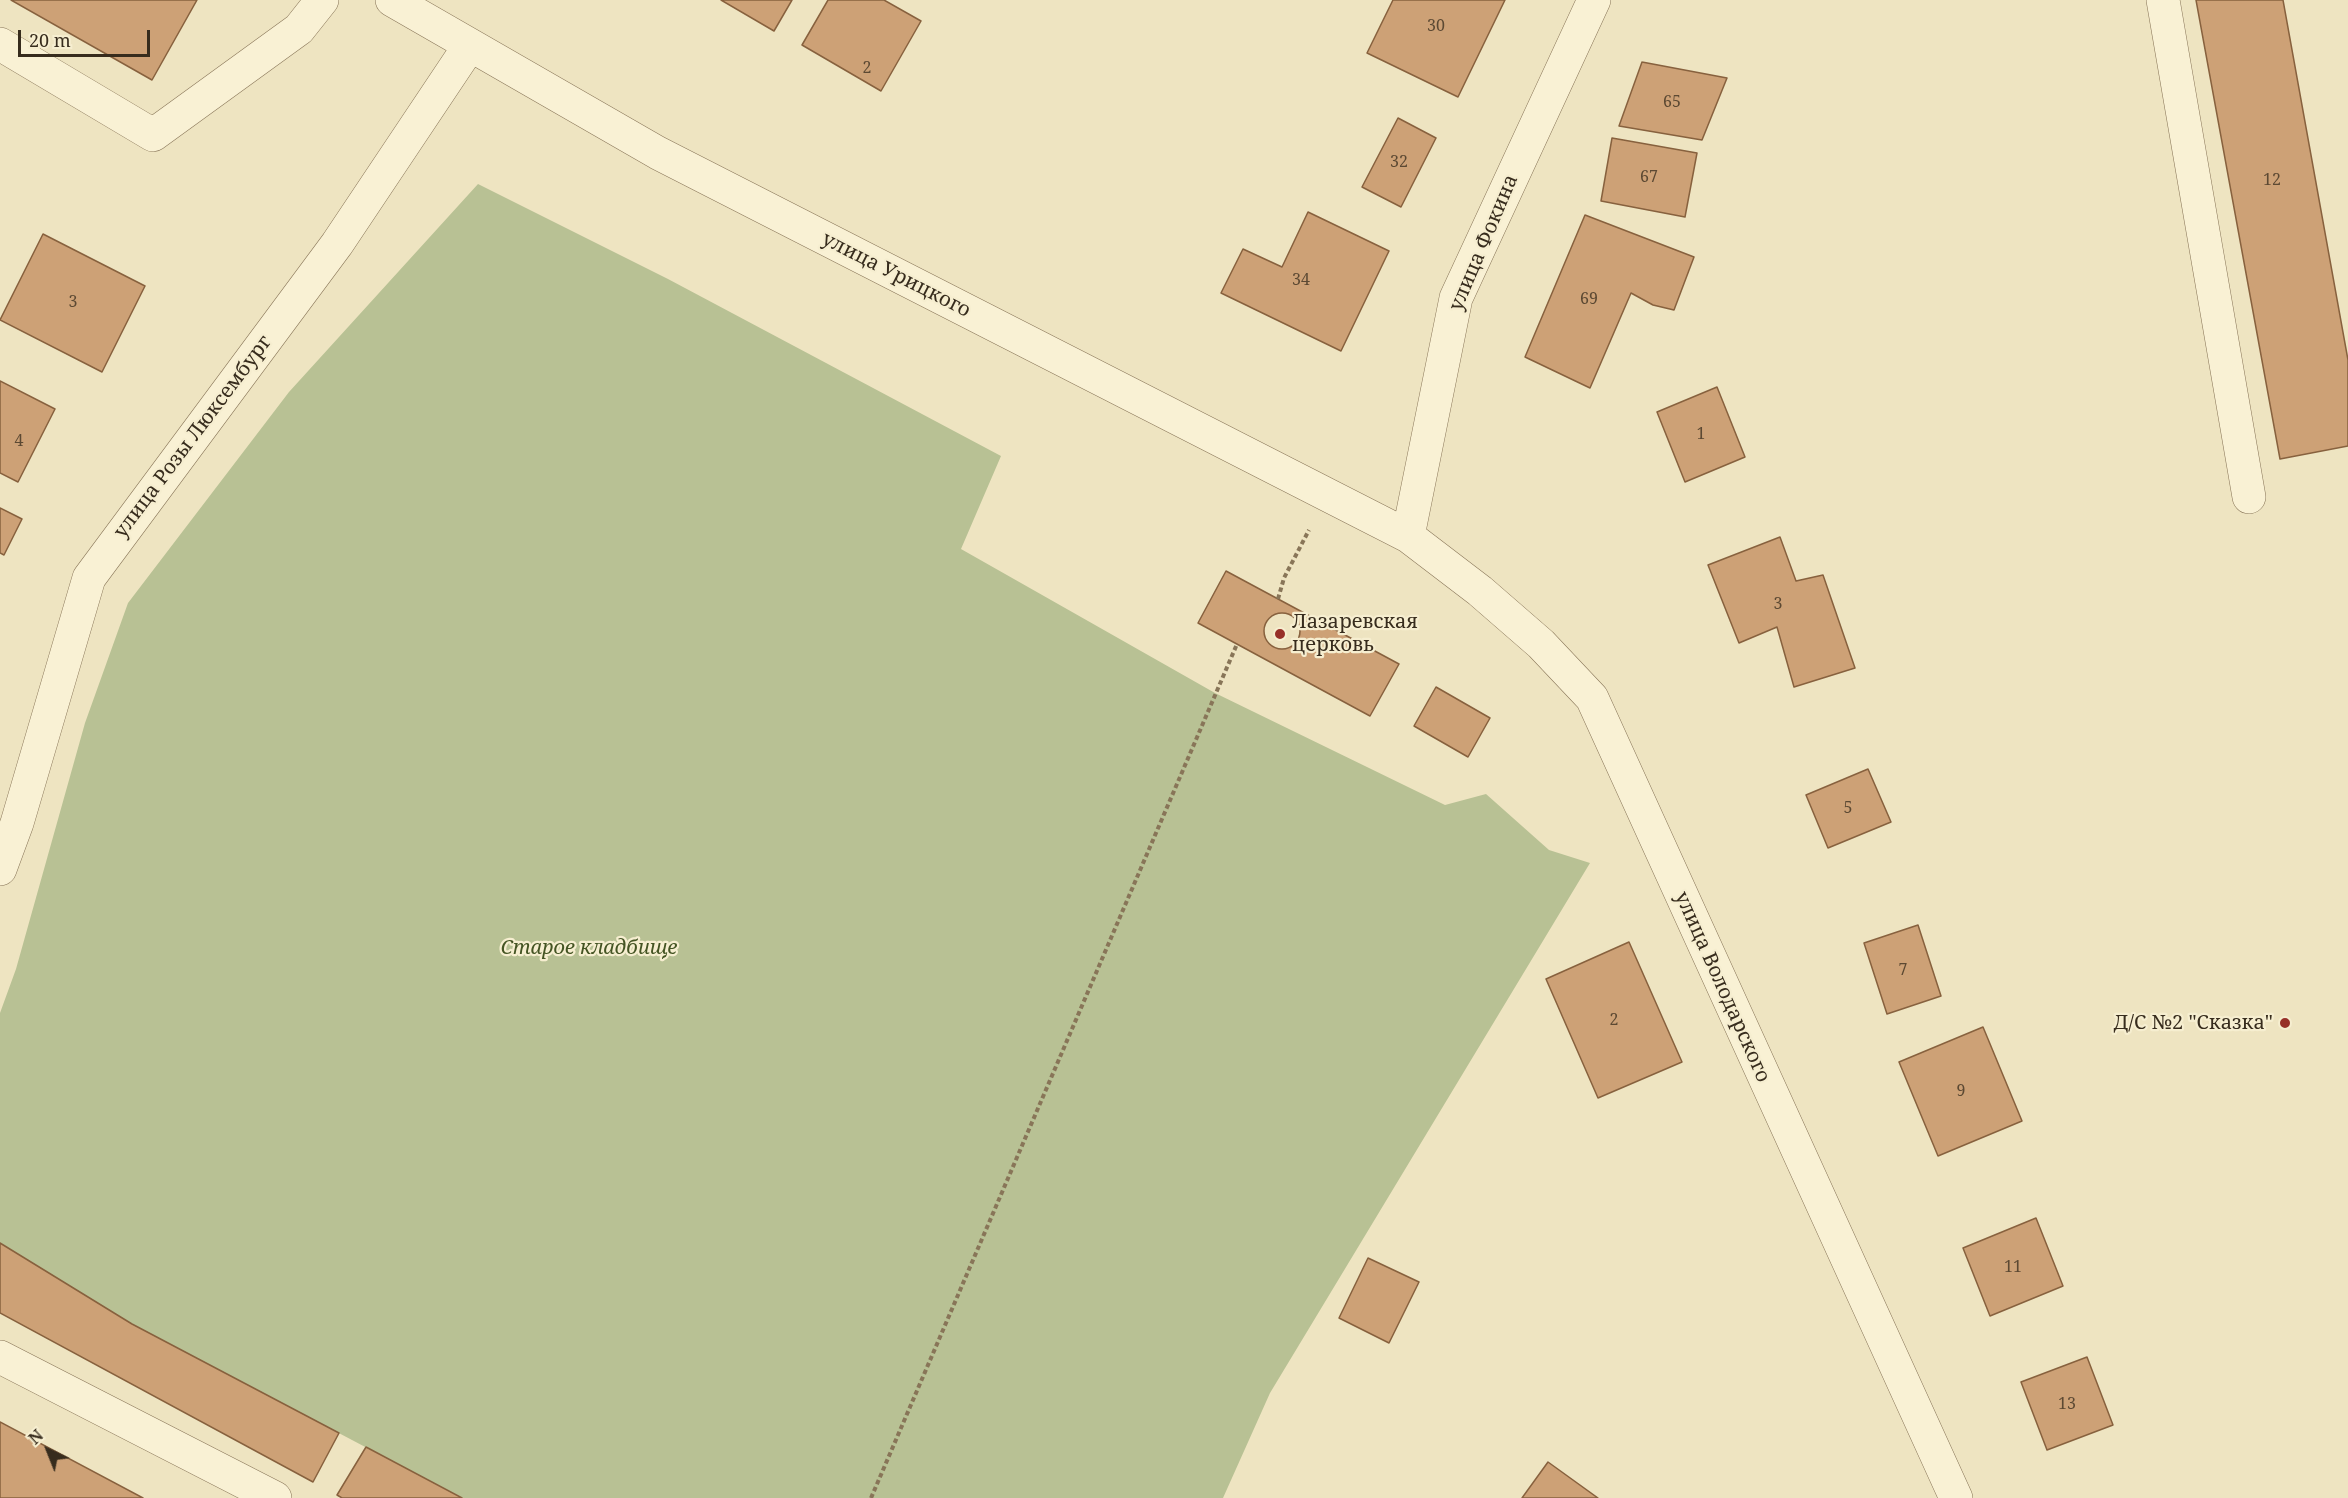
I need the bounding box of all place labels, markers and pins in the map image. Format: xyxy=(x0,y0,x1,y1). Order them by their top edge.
place label: Лазаревская церковь xyxy=(1292,610,1418,657)
marker: Лазаревская церковь xyxy=(1273,627,1287,641)
place label: Д/С №2 "Сказка" xyxy=(2113,1011,2273,1035)
marker: Д/С №2 "Сказка" xyxy=(2278,1016,2292,1030)

